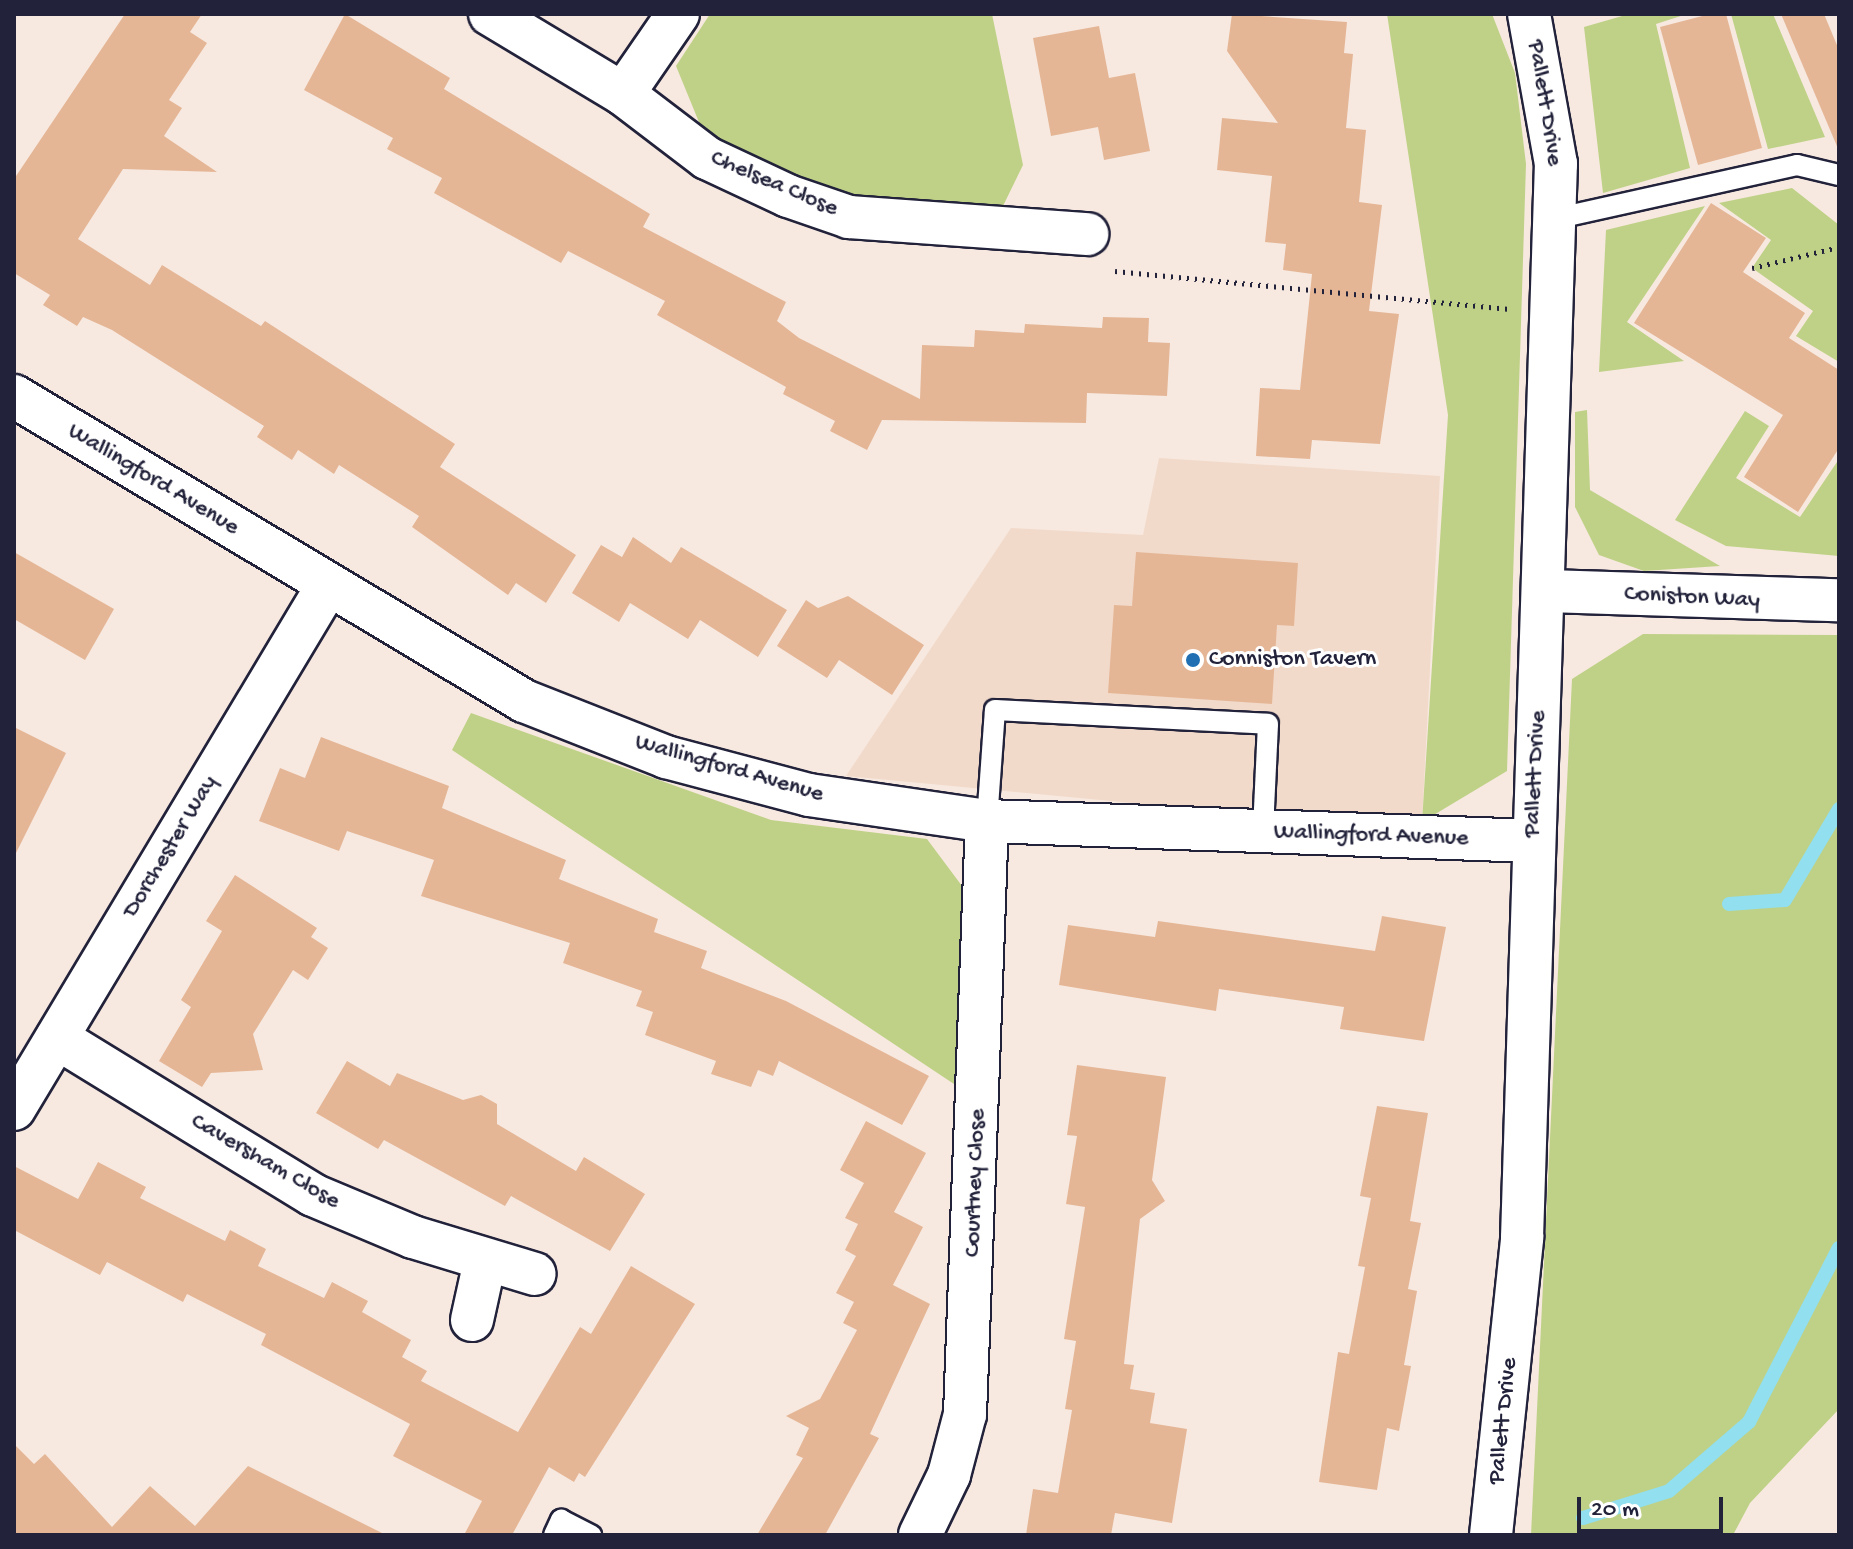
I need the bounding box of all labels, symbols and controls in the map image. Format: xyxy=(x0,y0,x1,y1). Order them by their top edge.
street label: Pallett Drive xyxy=(1520,38,1568,168)
street label: Chelsea Close xyxy=(706,144,842,224)
street label: Wallingford Avenue xyxy=(62,417,244,543)
street label: Coniston Way xyxy=(1623,580,1761,616)
place label: Conniston Tavern xyxy=(1209,646,1376,674)
marker: Conniston Tavern xyxy=(1184,651,1202,669)
street label: Pallett Drive xyxy=(1518,710,1554,838)
street label: Wallingford Avenue xyxy=(631,728,827,810)
street label: Dorchester Way xyxy=(117,771,225,923)
street label: Wallingford Avenue xyxy=(1273,818,1469,854)
street label: Caversham Close xyxy=(185,1108,345,1216)
street label: Courtney Close xyxy=(959,1108,993,1258)
street label: Pallett Drive xyxy=(1483,1356,1525,1486)
scale bar xyxy=(1581,1481,1727,1531)
text: 20 m xyxy=(1591,1496,1639,1525)

